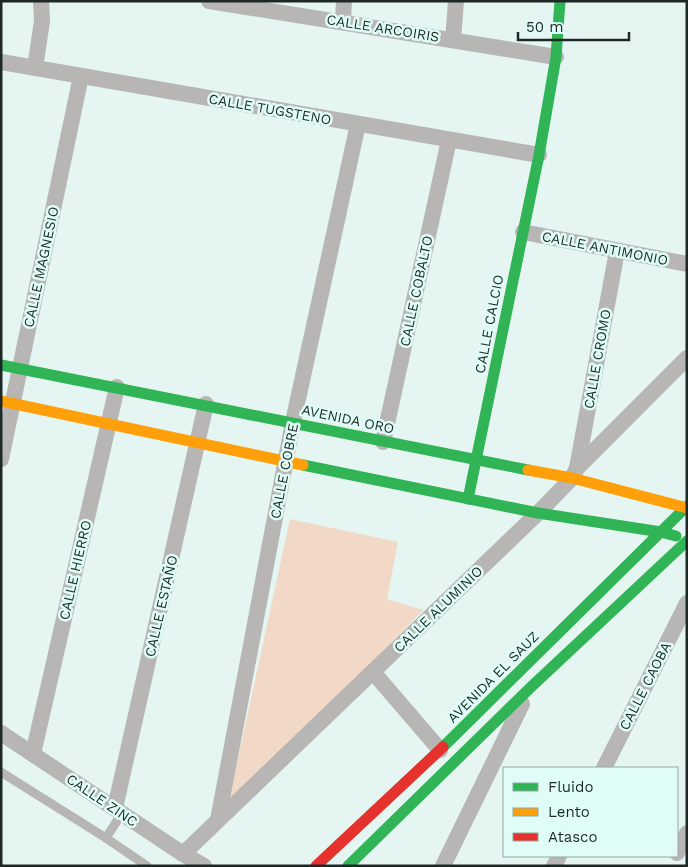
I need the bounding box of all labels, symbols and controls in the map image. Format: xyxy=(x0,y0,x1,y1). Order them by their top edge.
scale bar xyxy=(518,10,629,42)
street label: CALLE ARCOIRIS xyxy=(326,11,440,45)
text: 50 m xyxy=(526,18,563,36)
street label: CALLE TUGSTENO xyxy=(207,90,333,128)
street label: CALLE MAGNESIO xyxy=(20,205,62,329)
street label: CALLE ANTIMONIO xyxy=(541,228,669,268)
street label: CALLE COBALTO xyxy=(396,234,436,348)
street label: CALLE CALCIO xyxy=(472,273,506,375)
street label: CALLE CROMO xyxy=(580,308,614,410)
street label: AVENIDA ORO xyxy=(300,401,396,437)
street label: CALLE COBRE xyxy=(267,422,301,520)
street label: CALLE HIERRO xyxy=(56,519,94,621)
street label: CALLE ESTAÑO xyxy=(142,554,180,658)
street label: CALLE ALUMINIO xyxy=(390,563,486,655)
street label: AVENIDA EL SAUZ xyxy=(444,628,542,726)
street label: CALLE CAOBA xyxy=(616,639,674,733)
legend xyxy=(503,767,678,857)
street label: CALLE ZINC xyxy=(63,770,141,830)
text: Fluido xyxy=(548,778,593,796)
text: Lento xyxy=(548,803,590,821)
text: Atasco xyxy=(548,828,597,846)

